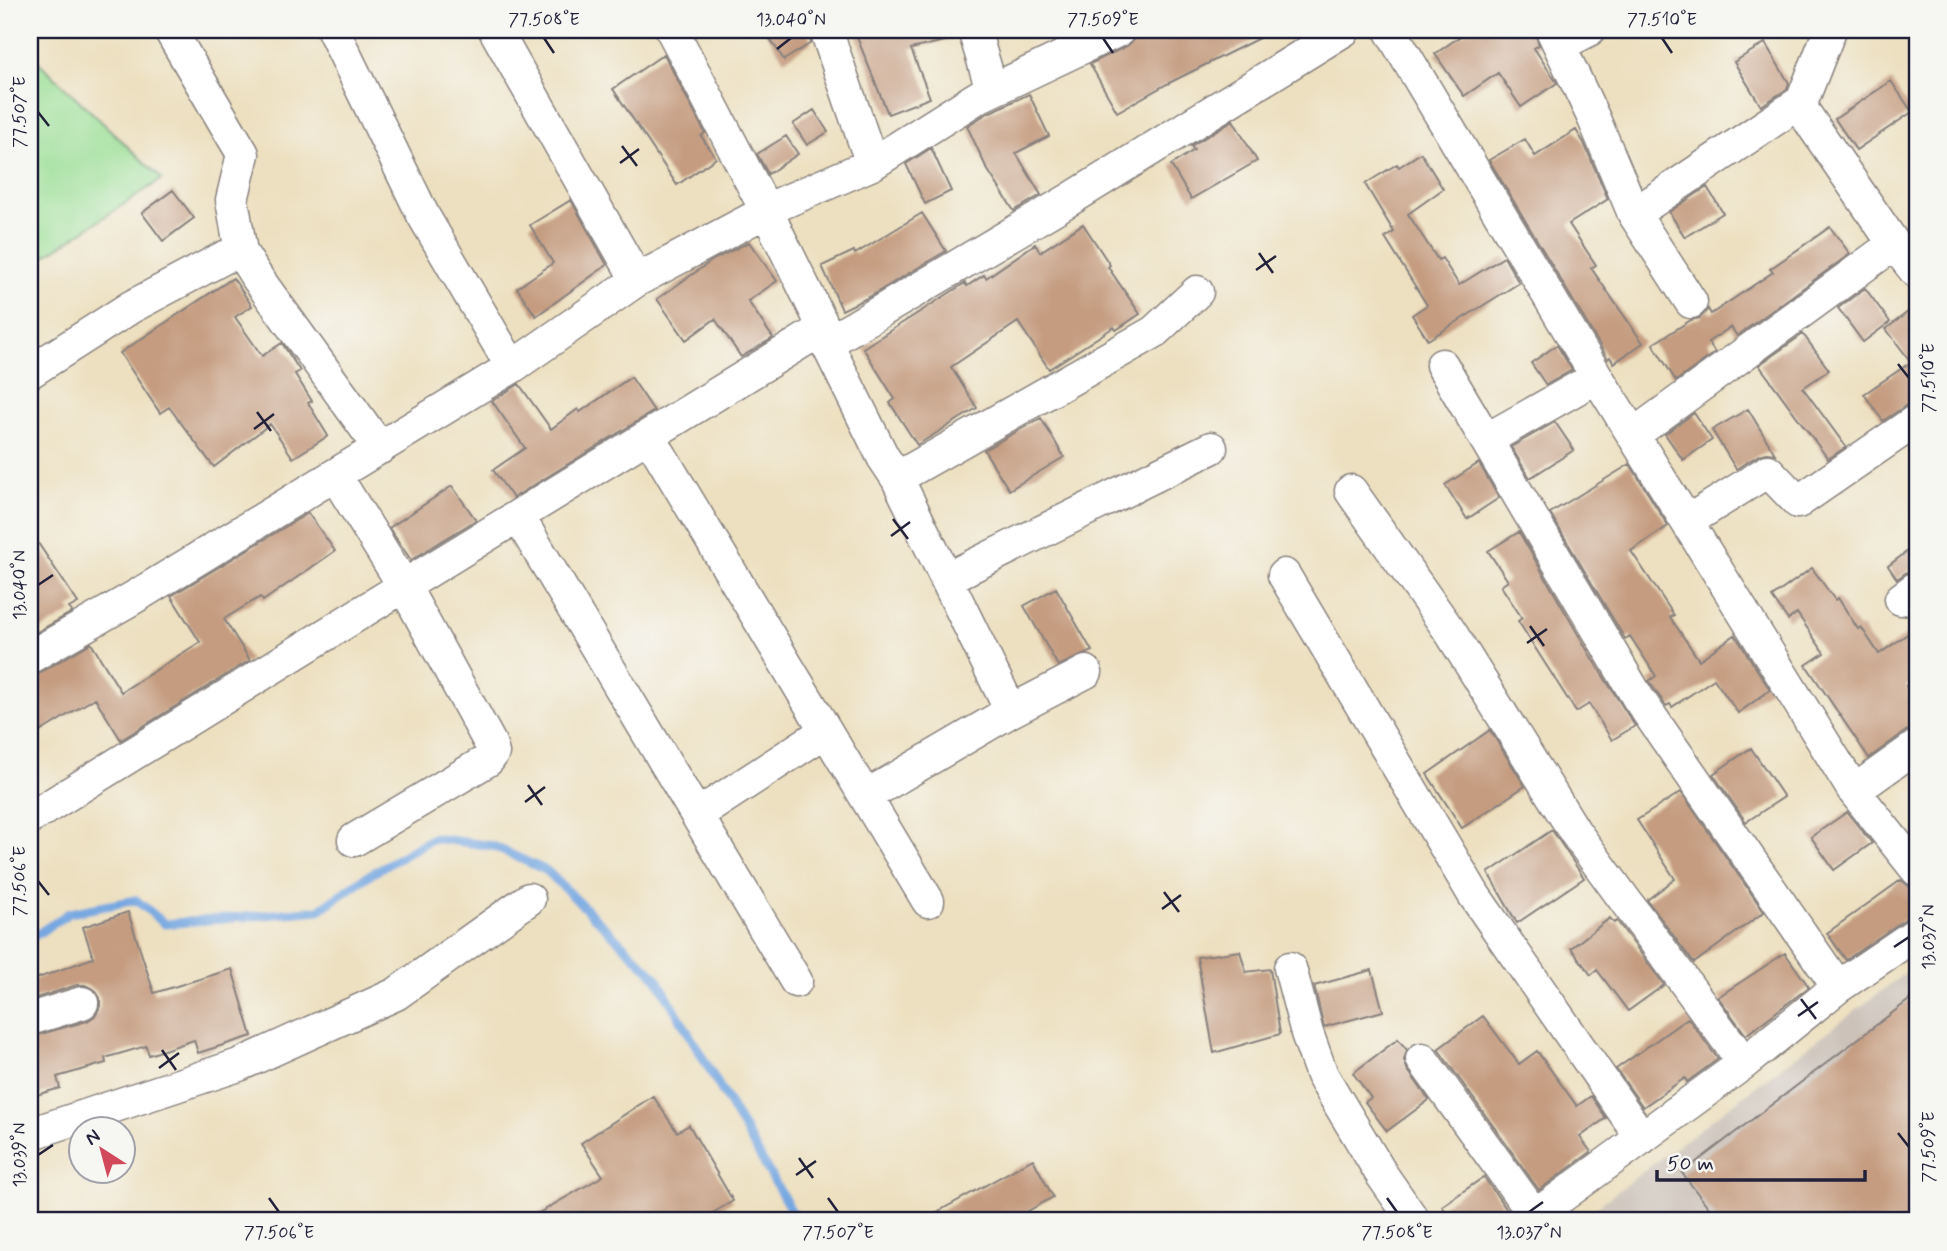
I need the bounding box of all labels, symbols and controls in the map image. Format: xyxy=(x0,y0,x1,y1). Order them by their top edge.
text: 77.508°E xyxy=(508,8,580,32)
text: 13.040°N xyxy=(756,8,826,32)
text: 77.509°E xyxy=(1067,8,1139,32)
text: 77.510°E xyxy=(1627,8,1697,32)
text: 77.507°E xyxy=(8,76,32,148)
text: 77.510°E xyxy=(1917,343,1941,413)
text: 13.040°N xyxy=(8,550,32,620)
text: 77.506°E xyxy=(8,846,32,916)
text: 13.037°N xyxy=(1917,904,1941,970)
text: 77.509°E xyxy=(1917,1111,1941,1183)
north arrow xyxy=(66,1114,136,1184)
text: 13.039°N xyxy=(8,1122,32,1188)
text: N xyxy=(80,1124,105,1151)
scale bar xyxy=(1657,1139,1865,1183)
text: 50 m xyxy=(1667,1150,1714,1178)
text: 77.506°E xyxy=(244,1221,314,1245)
text: 77.507°E xyxy=(802,1221,874,1245)
text: 77.508°E xyxy=(1361,1221,1433,1245)
text: 13.037°N xyxy=(1496,1221,1562,1245)

